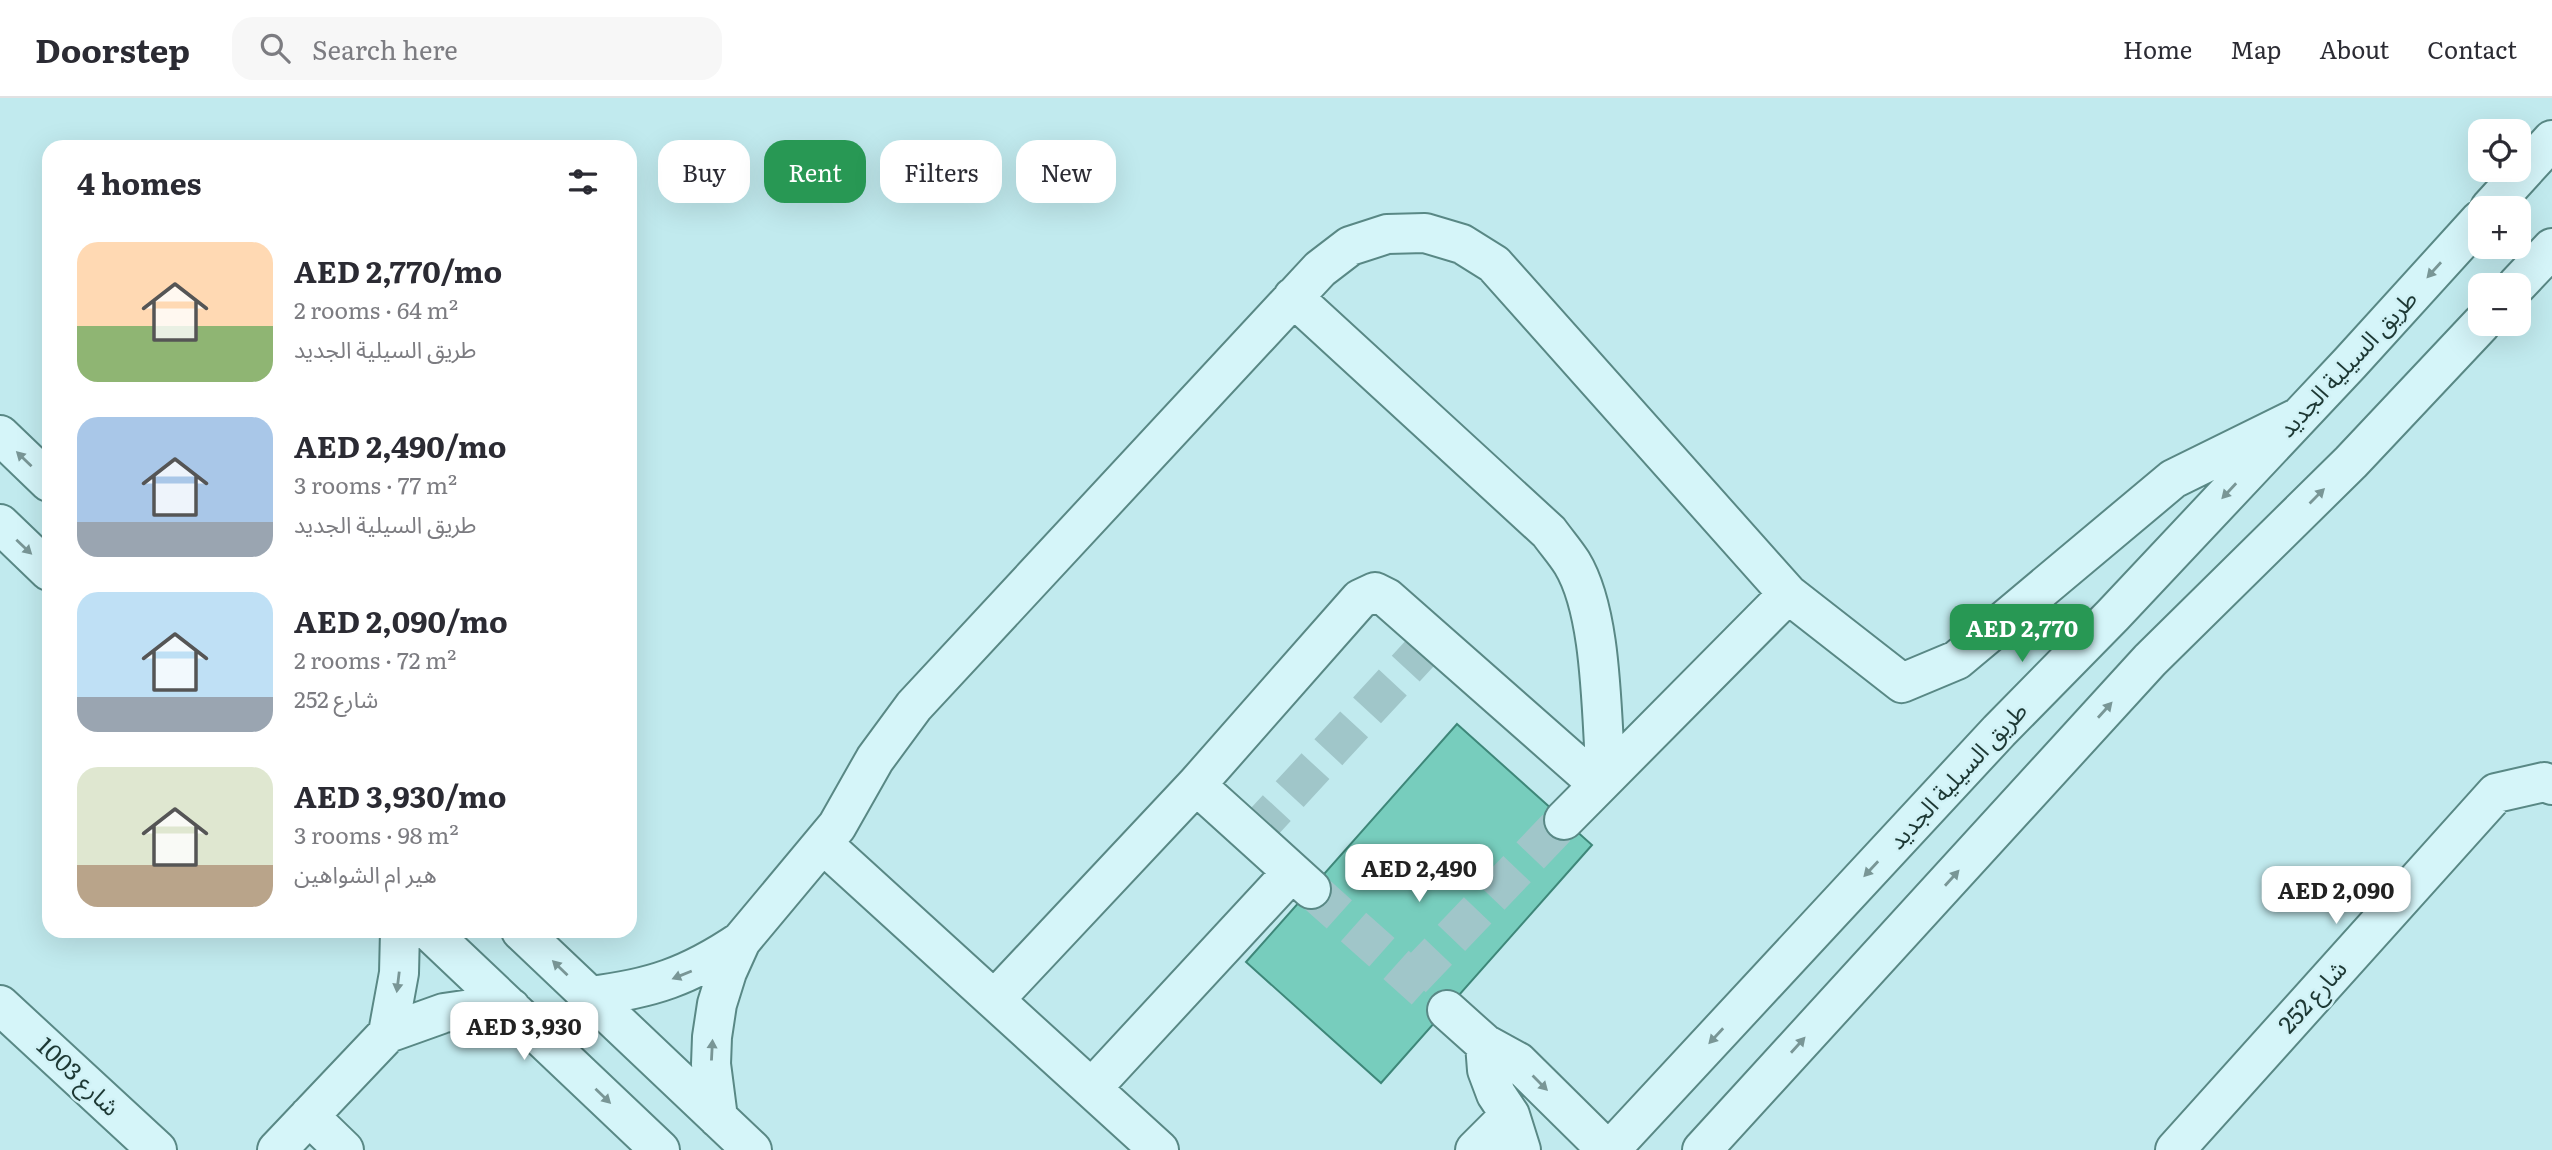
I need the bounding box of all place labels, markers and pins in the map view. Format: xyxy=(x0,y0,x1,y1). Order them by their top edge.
pin: AED 2,770 xyxy=(1942,604,2102,664)
pin: AED 2,490 xyxy=(1339,844,1499,904)
pin: AED 2,090 xyxy=(2256,866,2416,926)
pin: AED 3,930 xyxy=(444,1002,604,1062)

